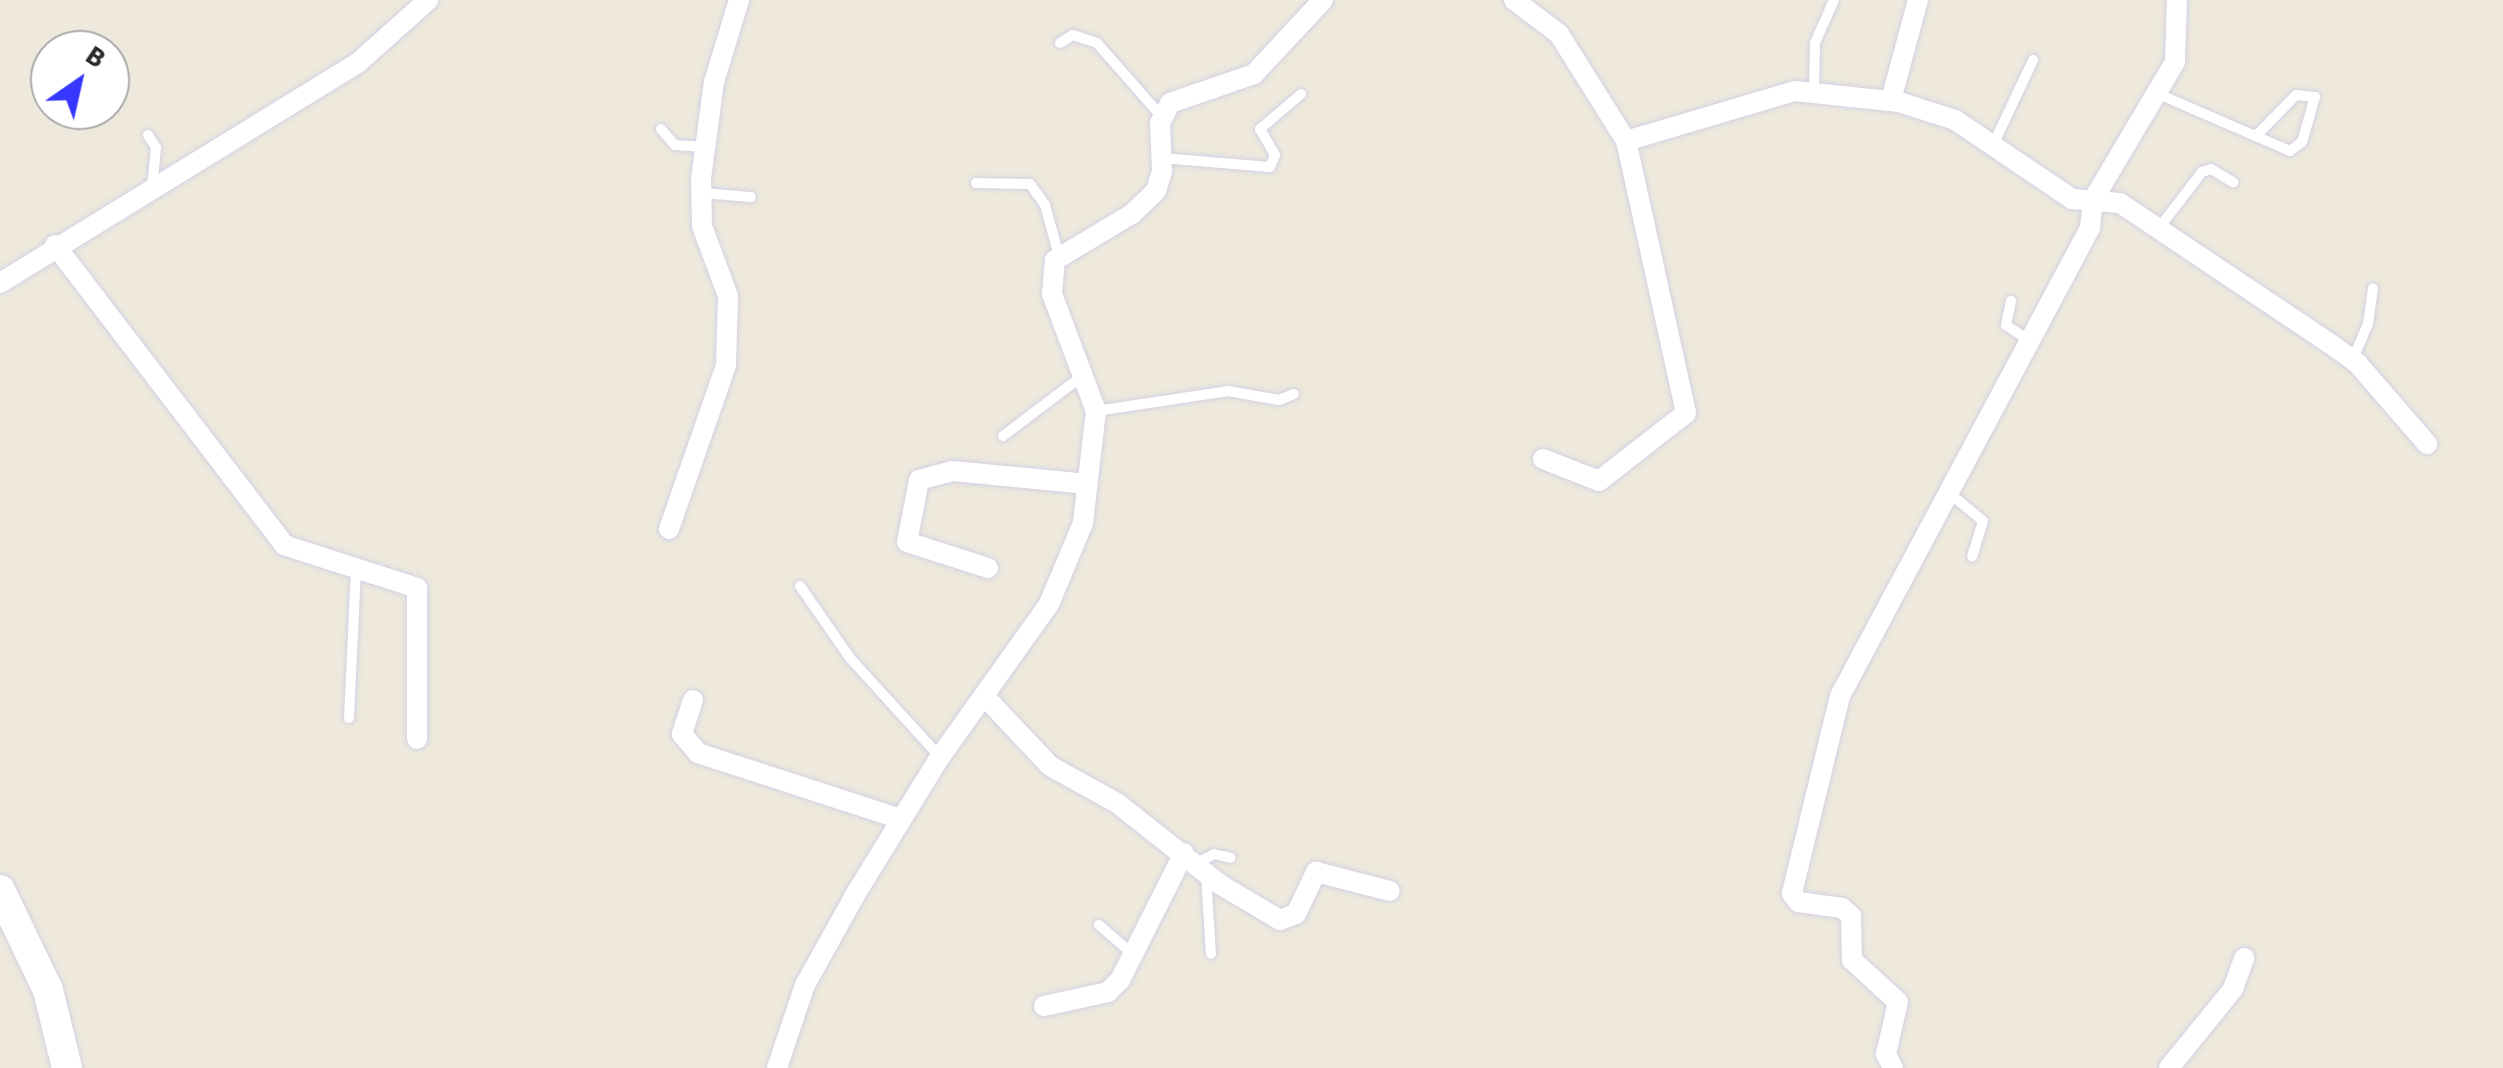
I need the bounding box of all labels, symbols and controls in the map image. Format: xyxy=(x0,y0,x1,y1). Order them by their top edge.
north arrow xyxy=(30,30,130,130)
text: B xyxy=(77,35,114,78)

